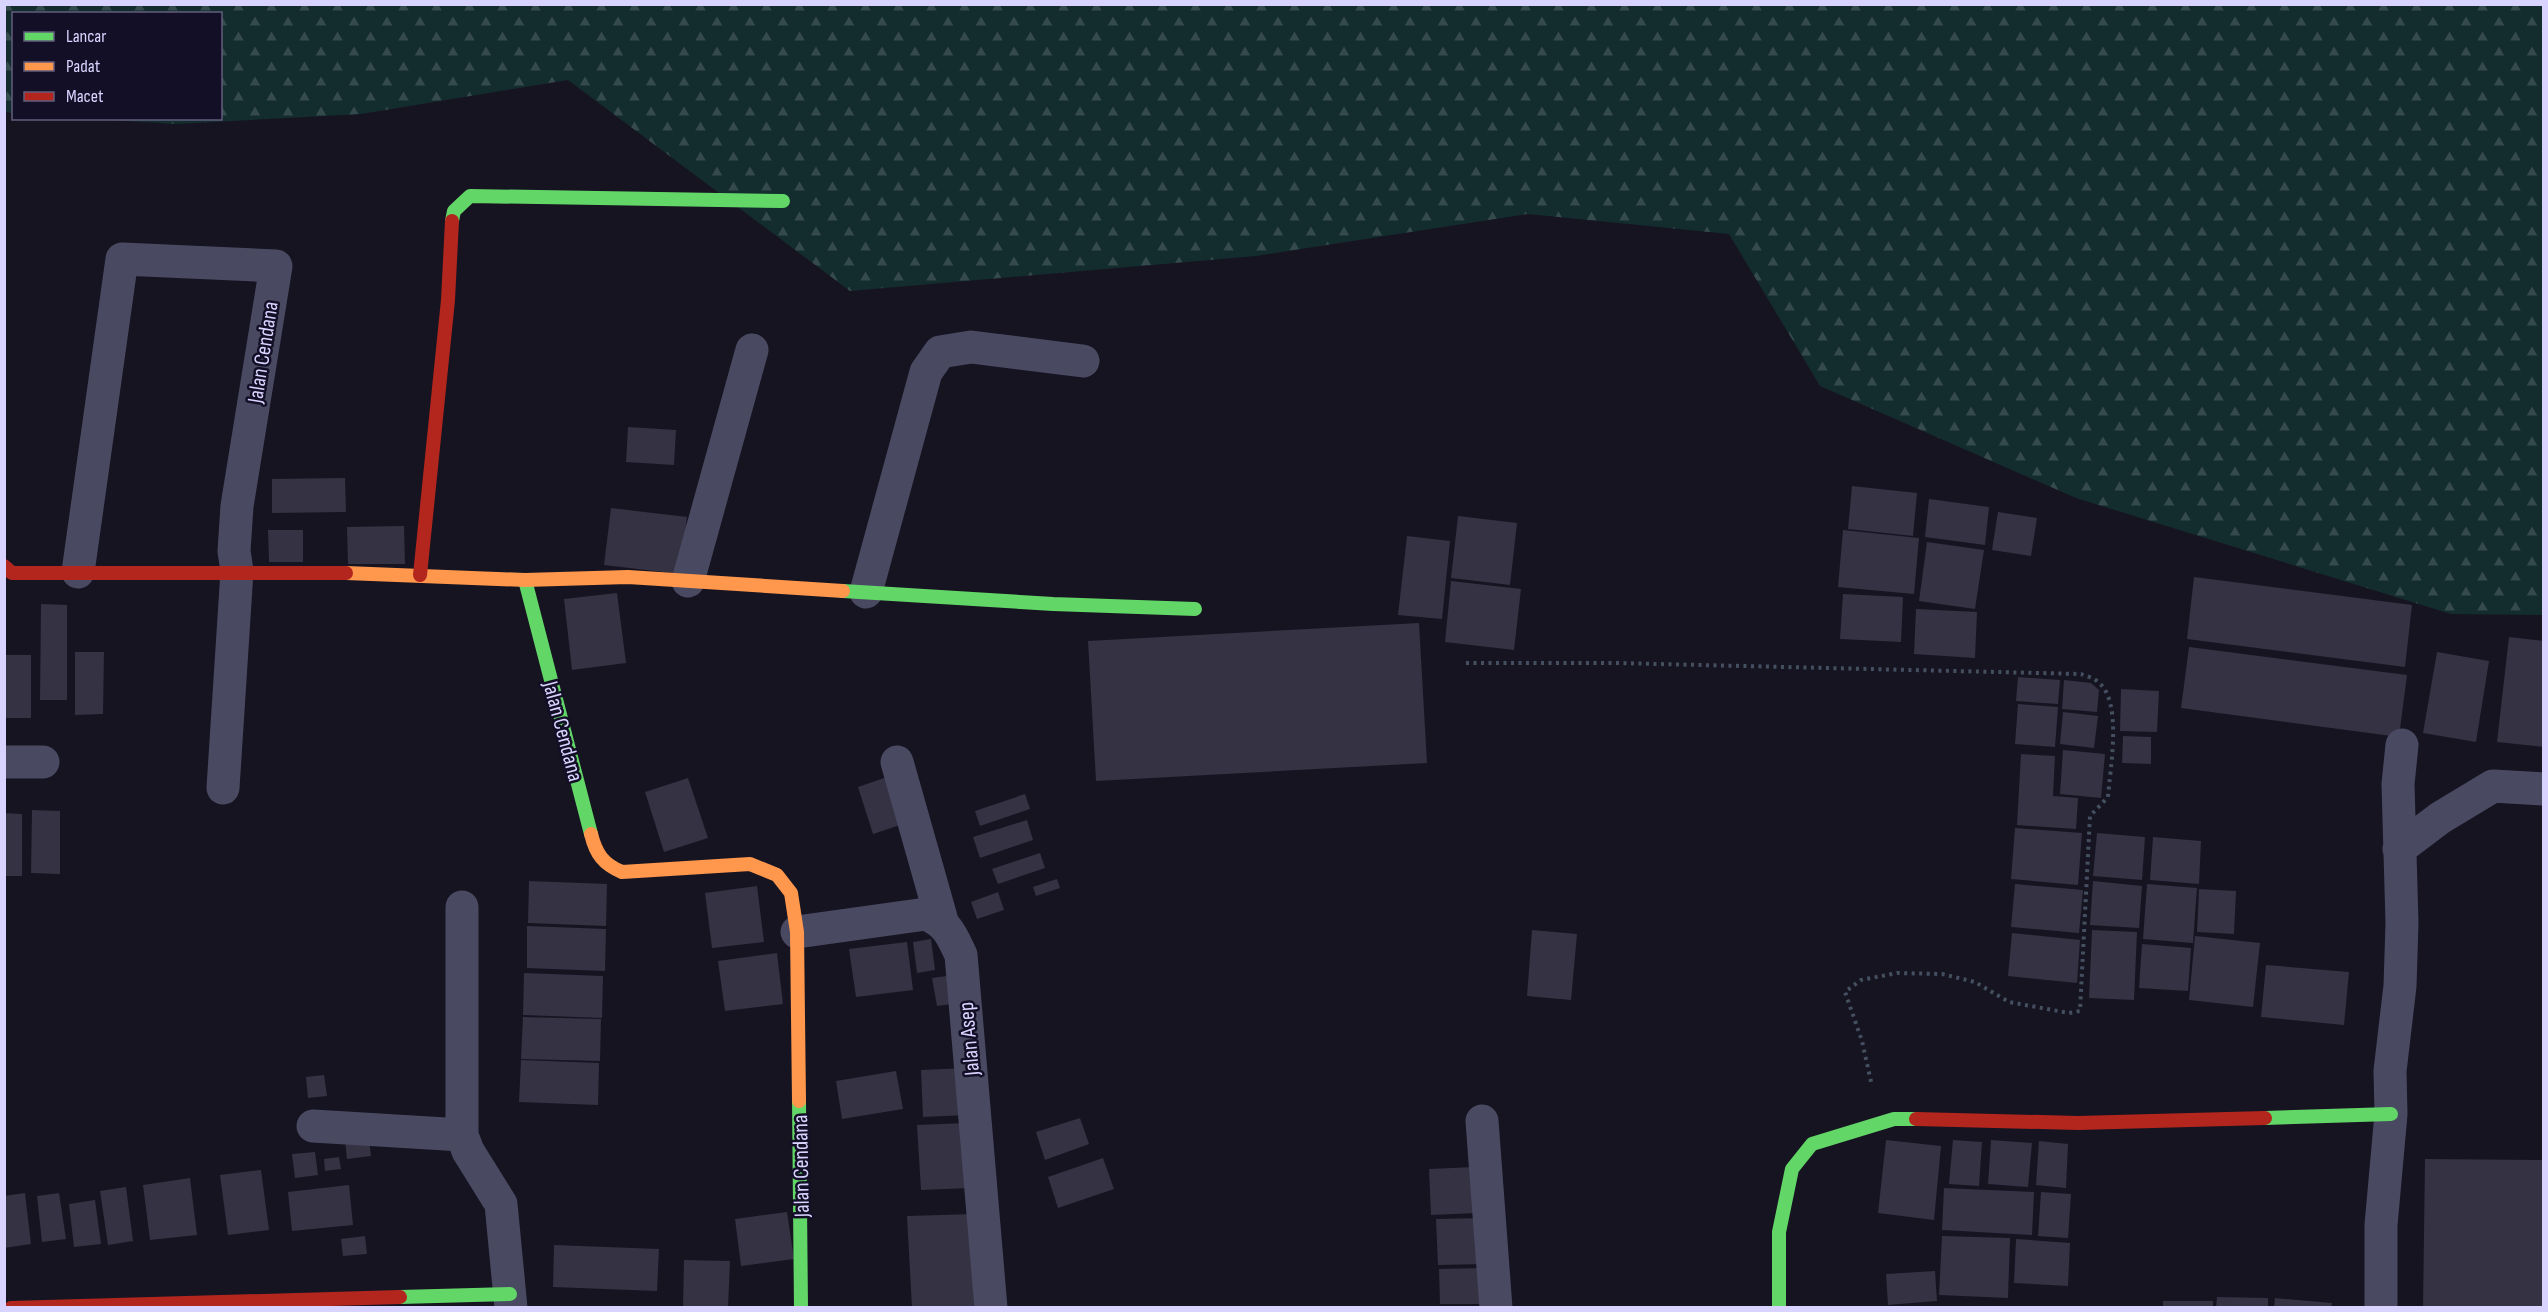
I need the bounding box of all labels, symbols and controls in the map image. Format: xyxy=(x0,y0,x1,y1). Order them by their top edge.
legend xyxy=(12,12,222,120)
text: Lancar xyxy=(66,26,106,47)
text: Padat xyxy=(66,56,101,77)
text: Macet xyxy=(66,86,104,107)
street label: Jalan Cendana xyxy=(242,299,285,406)
street label: Jalan Cendana xyxy=(536,677,589,784)
street label: Jalan Asep xyxy=(953,1001,986,1078)
street label: Jalan Cendana xyxy=(787,1114,816,1219)

